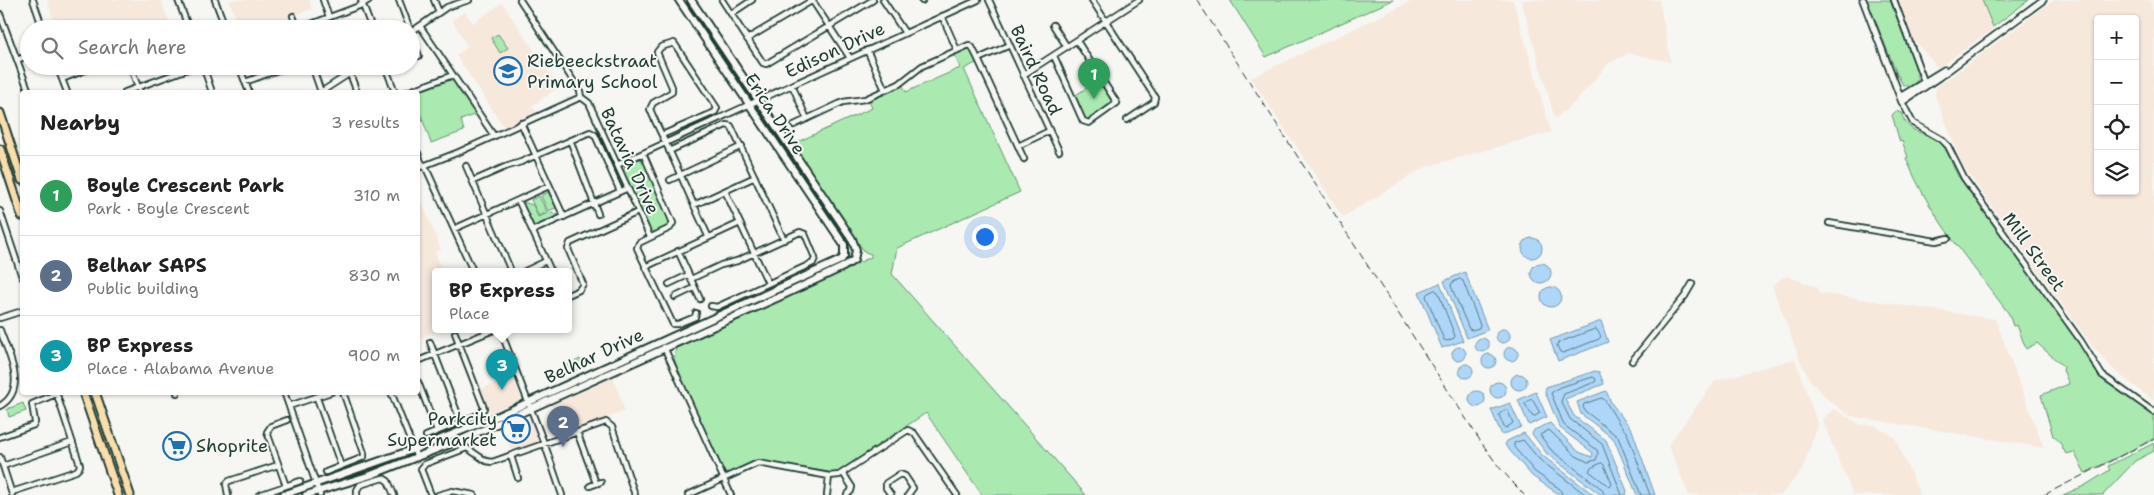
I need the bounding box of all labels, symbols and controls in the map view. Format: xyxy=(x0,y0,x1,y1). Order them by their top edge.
map controls xyxy=(2094,15,2139,195)
button: + xyxy=(2094,15,2139,60)
street label: Edison Drive xyxy=(781,16,889,84)
search box xyxy=(20,20,420,75)
street label: Baird Road xyxy=(1005,21,1067,119)
icon: search xyxy=(38,34,66,62)
text: Search here xyxy=(78,35,187,60)
place label: Riebeeckstraat Primary School xyxy=(527,49,658,94)
school or university icon: Riebeeckstraat Primary School xyxy=(493,56,523,86)
pin: 1 xyxy=(1078,58,1110,99)
button: − xyxy=(2094,60,2139,105)
street label: Erica Drive xyxy=(739,69,811,159)
street label: Batavia Drive xyxy=(595,104,665,218)
button: locate xyxy=(2094,105,2139,150)
text: Nearby xyxy=(40,109,120,137)
text: 3 results xyxy=(331,112,400,133)
button: layers xyxy=(2094,150,2139,195)
text: Boyle Crescent Park xyxy=(87,173,284,198)
text: 1 xyxy=(52,185,60,206)
text: 310 m xyxy=(353,185,400,206)
text: Park · Boyle Crescent xyxy=(87,198,250,219)
street label: Mill Street xyxy=(1997,208,2071,296)
your location xyxy=(972,224,998,250)
text: Belhar SAPS xyxy=(87,253,207,278)
text: 2 xyxy=(50,265,62,286)
text: 830 m xyxy=(348,265,400,286)
popup xyxy=(432,268,572,333)
text: Public building xyxy=(87,278,199,299)
text: BP Express xyxy=(449,278,555,303)
text: Place xyxy=(449,303,490,324)
street label: Belhar Drive xyxy=(541,323,647,389)
text: BP Express xyxy=(87,333,193,358)
text: 3 xyxy=(50,345,62,366)
text: 900 m xyxy=(348,345,400,366)
pin: 3 xyxy=(486,349,518,390)
text: Place · Alabama Avenue xyxy=(87,358,274,379)
pin: 2 xyxy=(547,406,579,447)
place label: Parkcity Supermarket xyxy=(387,407,497,452)
supermarket icon: Parkcity Supermarket xyxy=(501,414,531,444)
supermarket icon: Shoprite xyxy=(162,431,192,461)
place label: Shoprite xyxy=(196,434,268,458)

